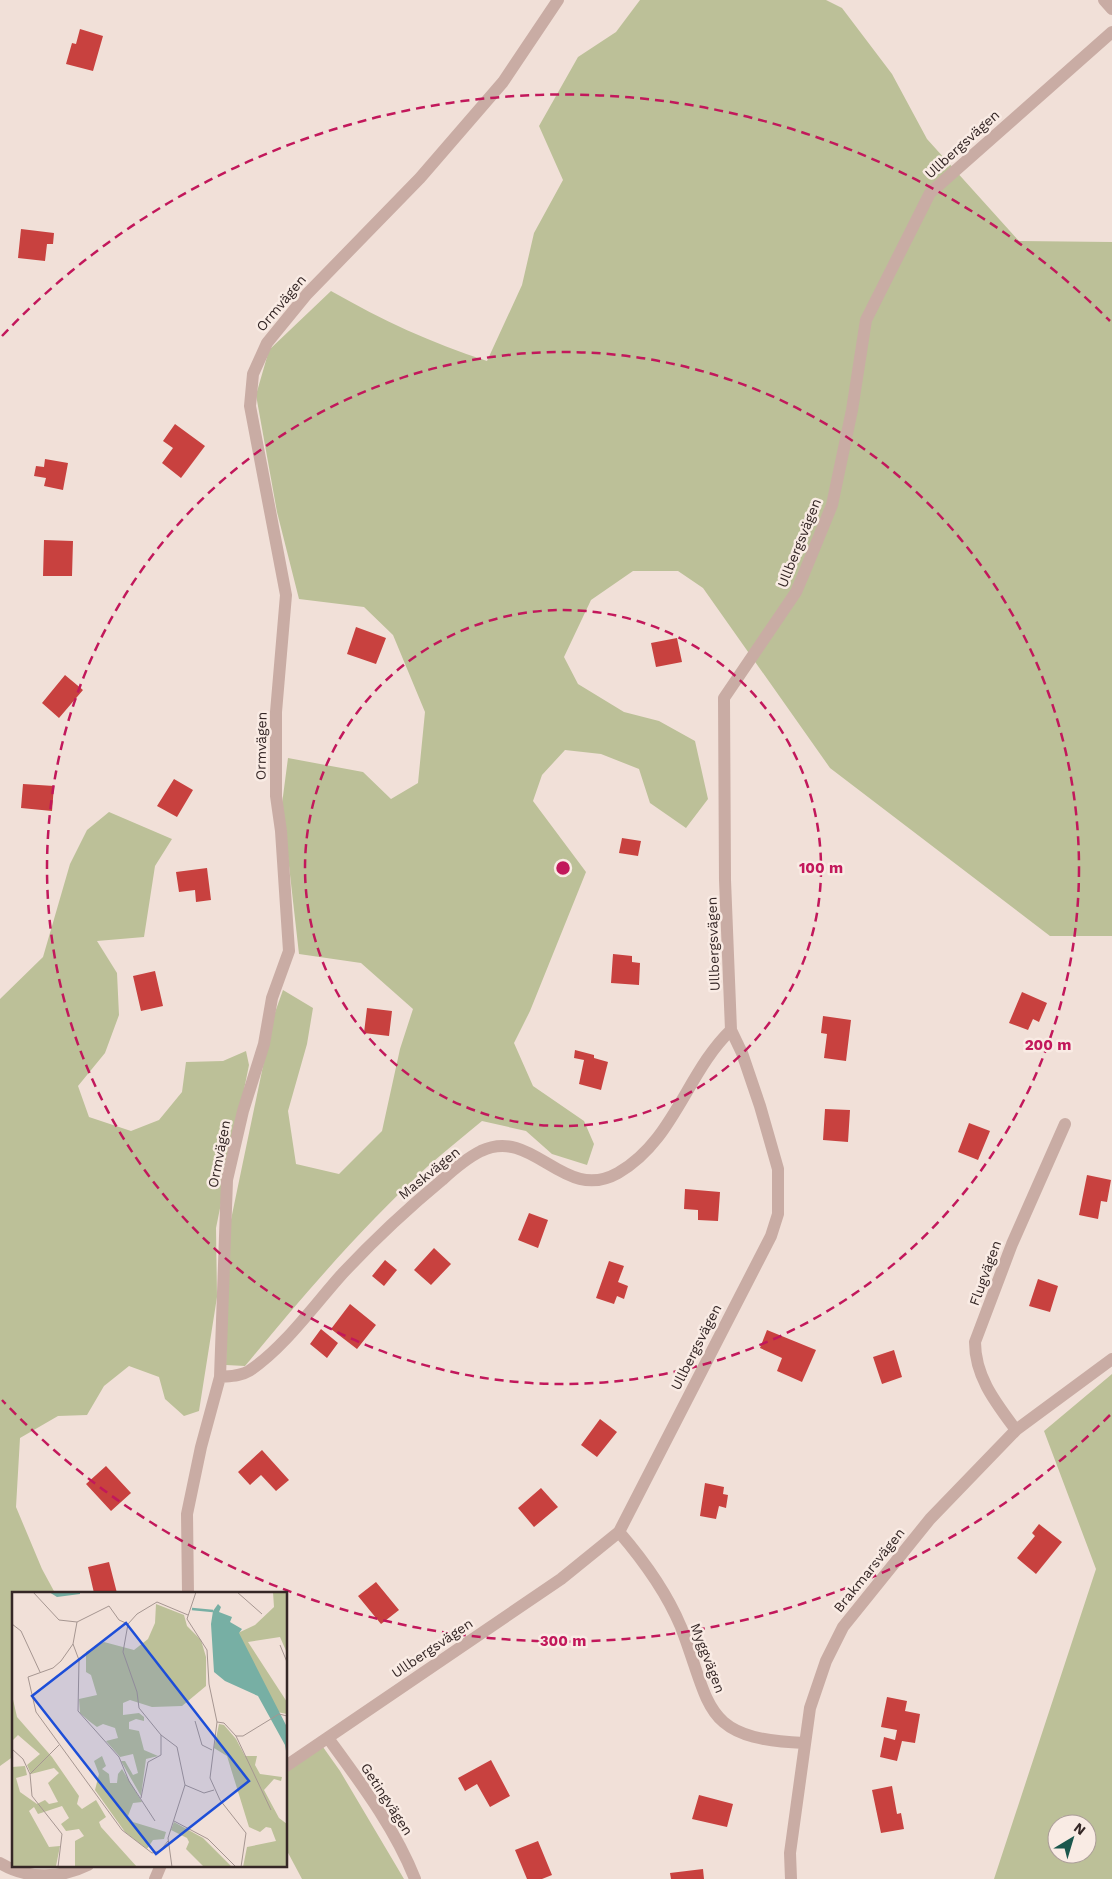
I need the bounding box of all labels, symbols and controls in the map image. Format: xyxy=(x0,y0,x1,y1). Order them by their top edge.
street label: Ullbergsvägen xyxy=(922,106,1002,182)
street label: Ormvägen xyxy=(253,272,309,334)
street label: Ullbergsvägen xyxy=(774,496,824,590)
street label: Ormvägen xyxy=(252,712,270,780)
centre of rings xyxy=(554,859,572,877)
text: 100 m xyxy=(799,859,843,877)
street label: Ullbergsvägen xyxy=(703,897,723,991)
text: 200 m xyxy=(1025,1036,1071,1054)
street label: Ormvägen xyxy=(205,1119,233,1189)
street label: Maskvägen xyxy=(395,1143,463,1203)
street label: Flugvägen xyxy=(966,1238,1004,1308)
street label: Ullbergsvägen xyxy=(667,1301,725,1393)
street label: Brakmarsvägen xyxy=(830,1525,908,1615)
inset map xyxy=(12,1592,288,1866)
street label: Ullbergsvägen xyxy=(388,1615,476,1681)
street label: Myggvägen xyxy=(687,1621,729,1695)
text: 300 m xyxy=(540,1632,586,1650)
street label: Getingvägen xyxy=(358,1760,416,1838)
north arrow xyxy=(1047,1814,1097,1864)
text: N xyxy=(1071,1819,1089,1838)

